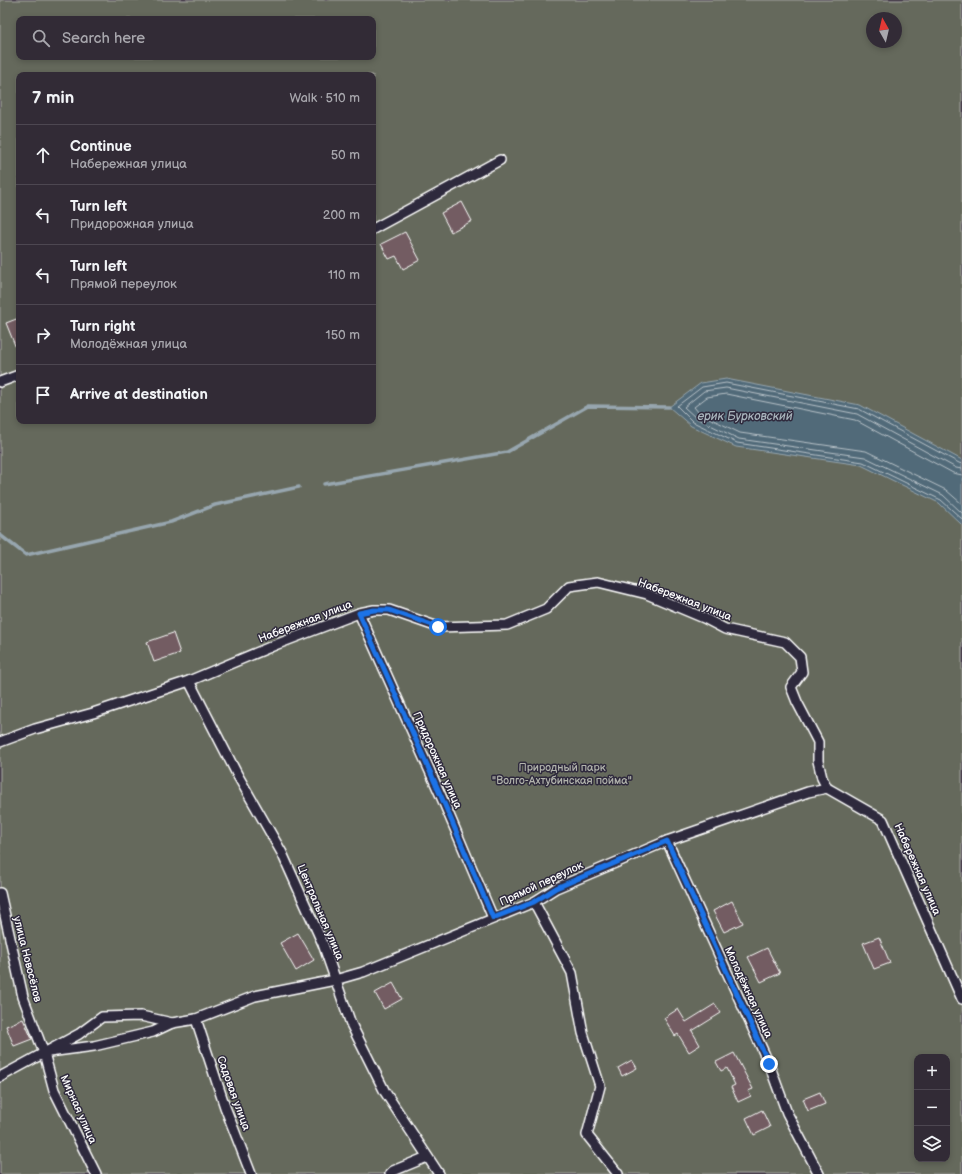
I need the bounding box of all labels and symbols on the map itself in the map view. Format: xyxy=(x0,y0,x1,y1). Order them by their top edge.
north arrow xyxy=(866,12,902,48)
water label: ерик Бурковский xyxy=(697,409,793,424)
street label: Набережная улица xyxy=(636,576,734,623)
street label: Набережная улица xyxy=(257,597,354,645)
route start xyxy=(429,618,447,636)
street label: Придорожная улица xyxy=(410,710,465,811)
park label: Природный парк "Волго-Ахтубинская пойма" xyxy=(492,761,632,787)
street label: Набережная улица xyxy=(891,821,944,918)
street label: Прямой переулок xyxy=(497,858,585,908)
street label: Центральная улица xyxy=(295,862,347,962)
street label: улица Новосёлов xyxy=(11,915,45,1004)
street label: Молодёжная улица xyxy=(722,945,776,1040)
street label: Садовая улица xyxy=(214,1054,253,1133)
route end xyxy=(760,1055,778,1073)
street label: Мирная улица xyxy=(58,1073,100,1146)

